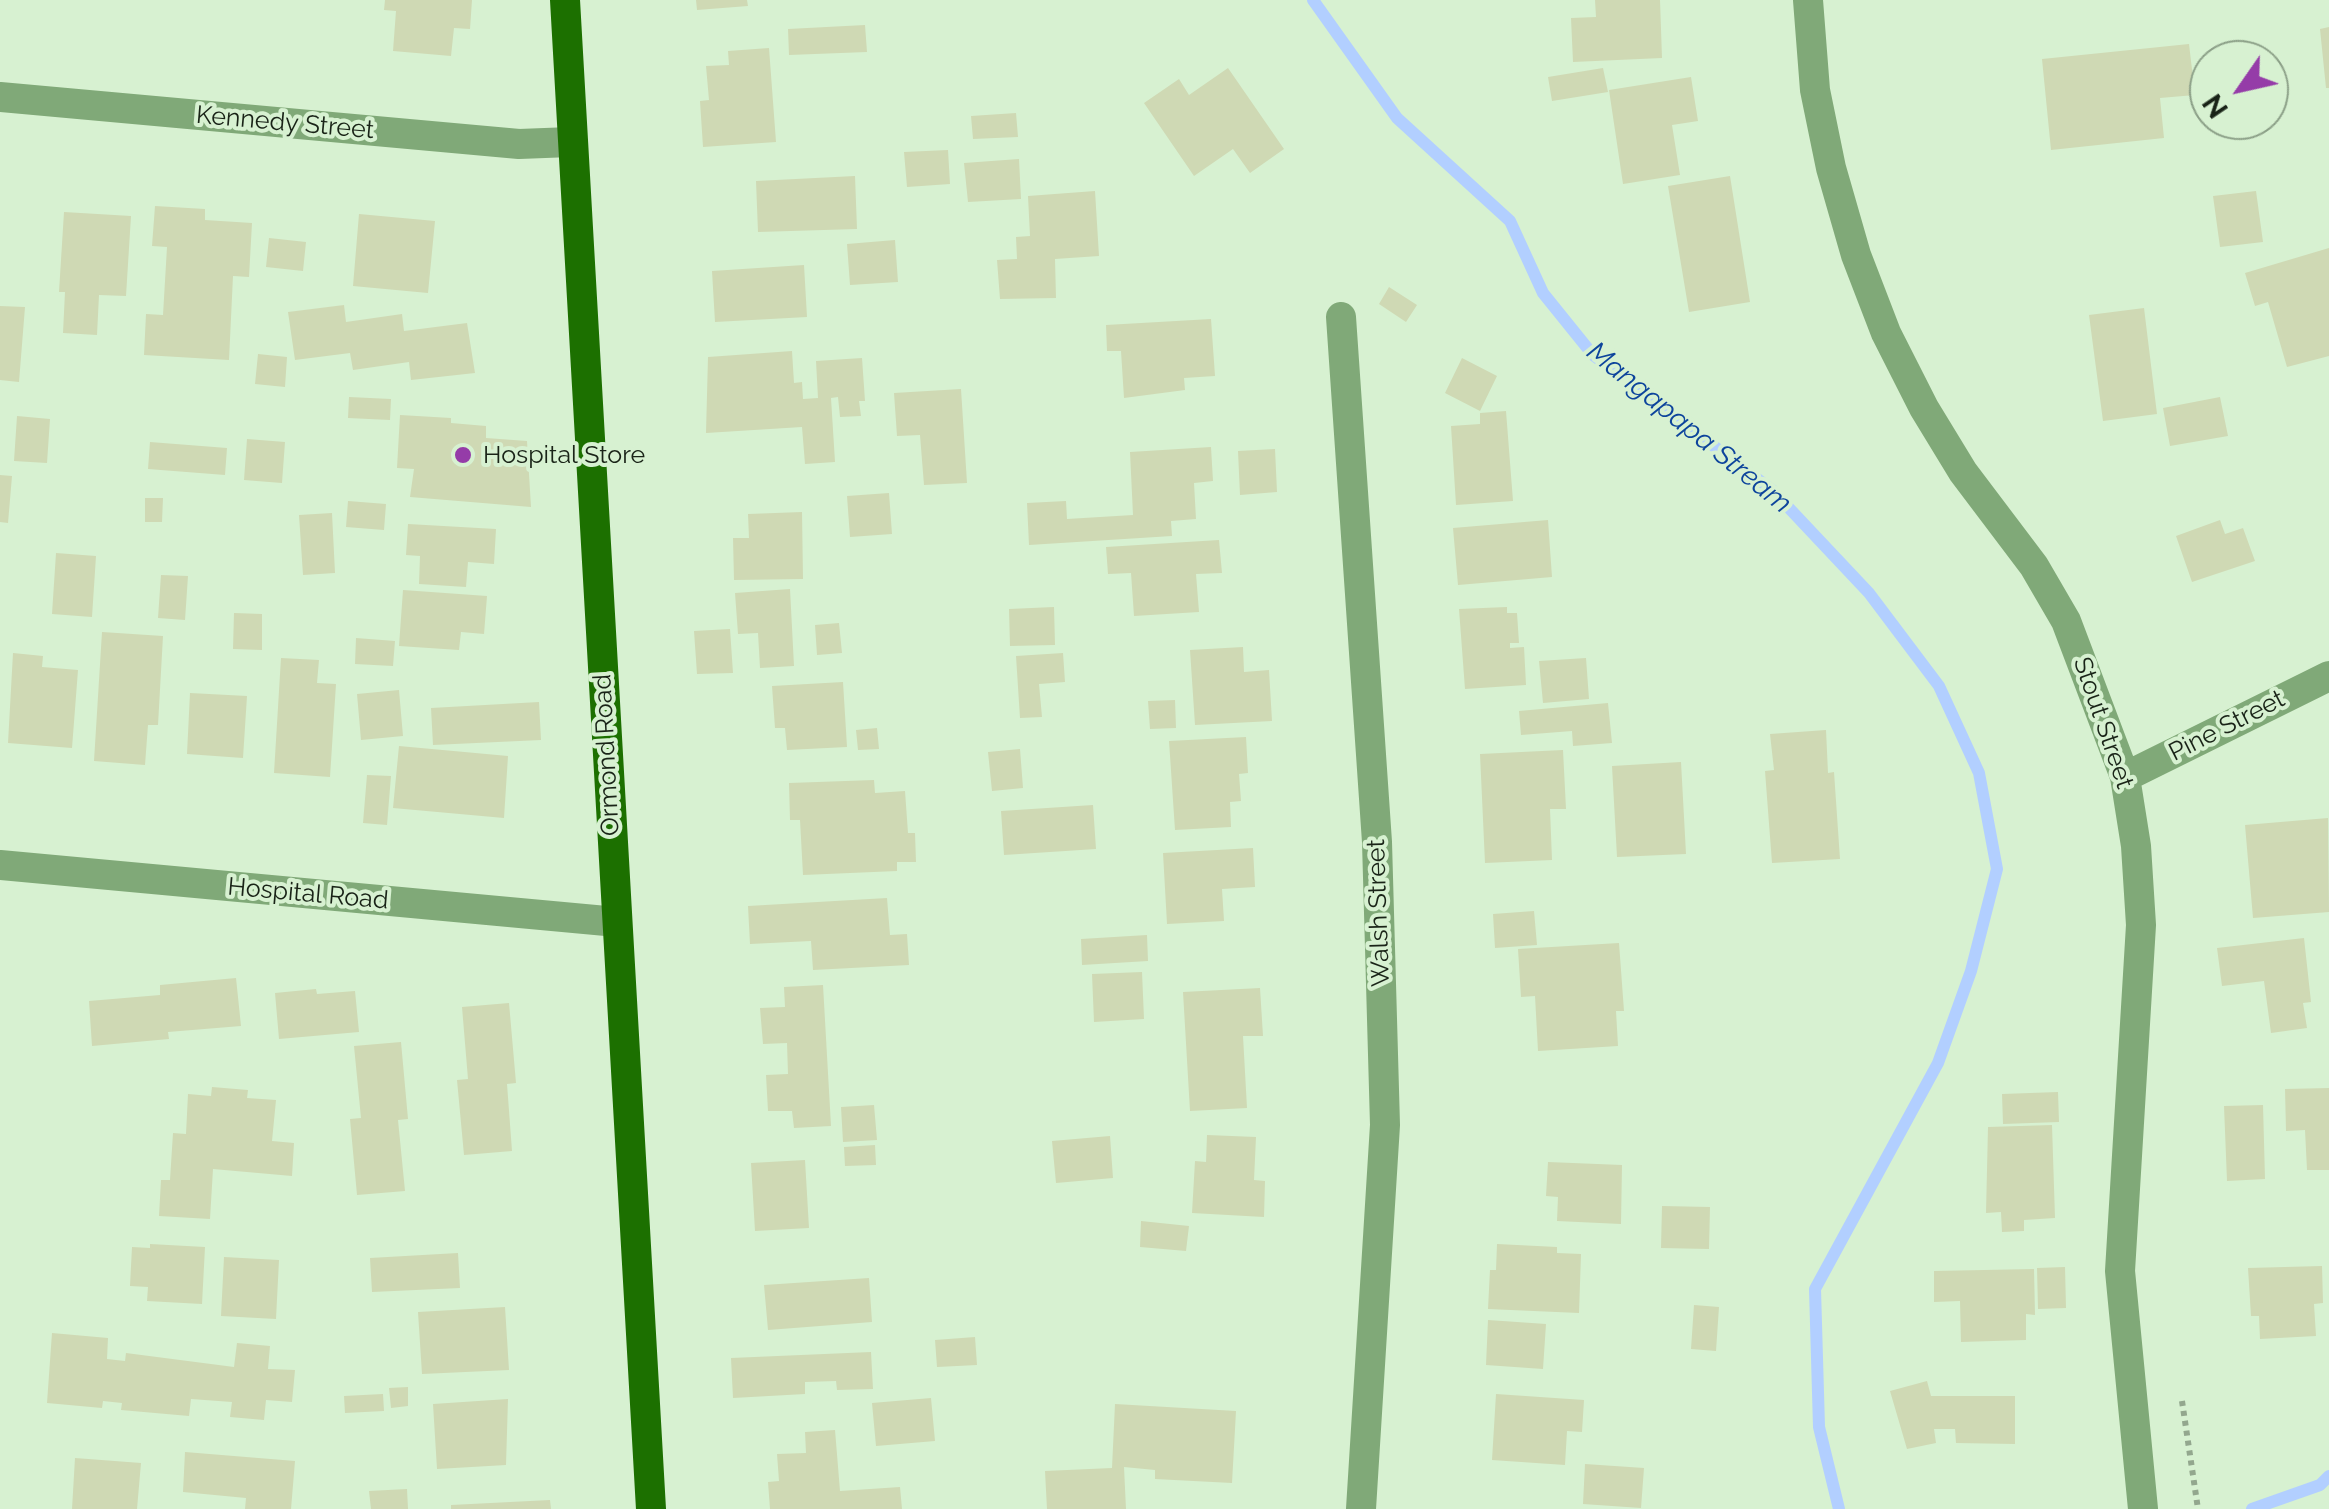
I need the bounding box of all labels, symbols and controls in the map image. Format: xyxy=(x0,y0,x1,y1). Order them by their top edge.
north arrow xyxy=(2189,40,2289,140)
text: N xyxy=(2196,88,2235,124)
street label: Kennedy Street xyxy=(195,100,375,146)
water label: Mangapapa Stream xyxy=(1580,335,1798,521)
place label: Hospital Store xyxy=(483,440,645,470)
marker: Hospital Store xyxy=(452,444,474,466)
street label: Stout Street xyxy=(2067,653,2139,793)
street label: Ormond Road xyxy=(588,673,626,837)
street label: Pine Street xyxy=(2164,684,2290,768)
street label: Walsh Street xyxy=(1361,839,1397,987)
street label: Hospital Road xyxy=(226,872,390,916)

